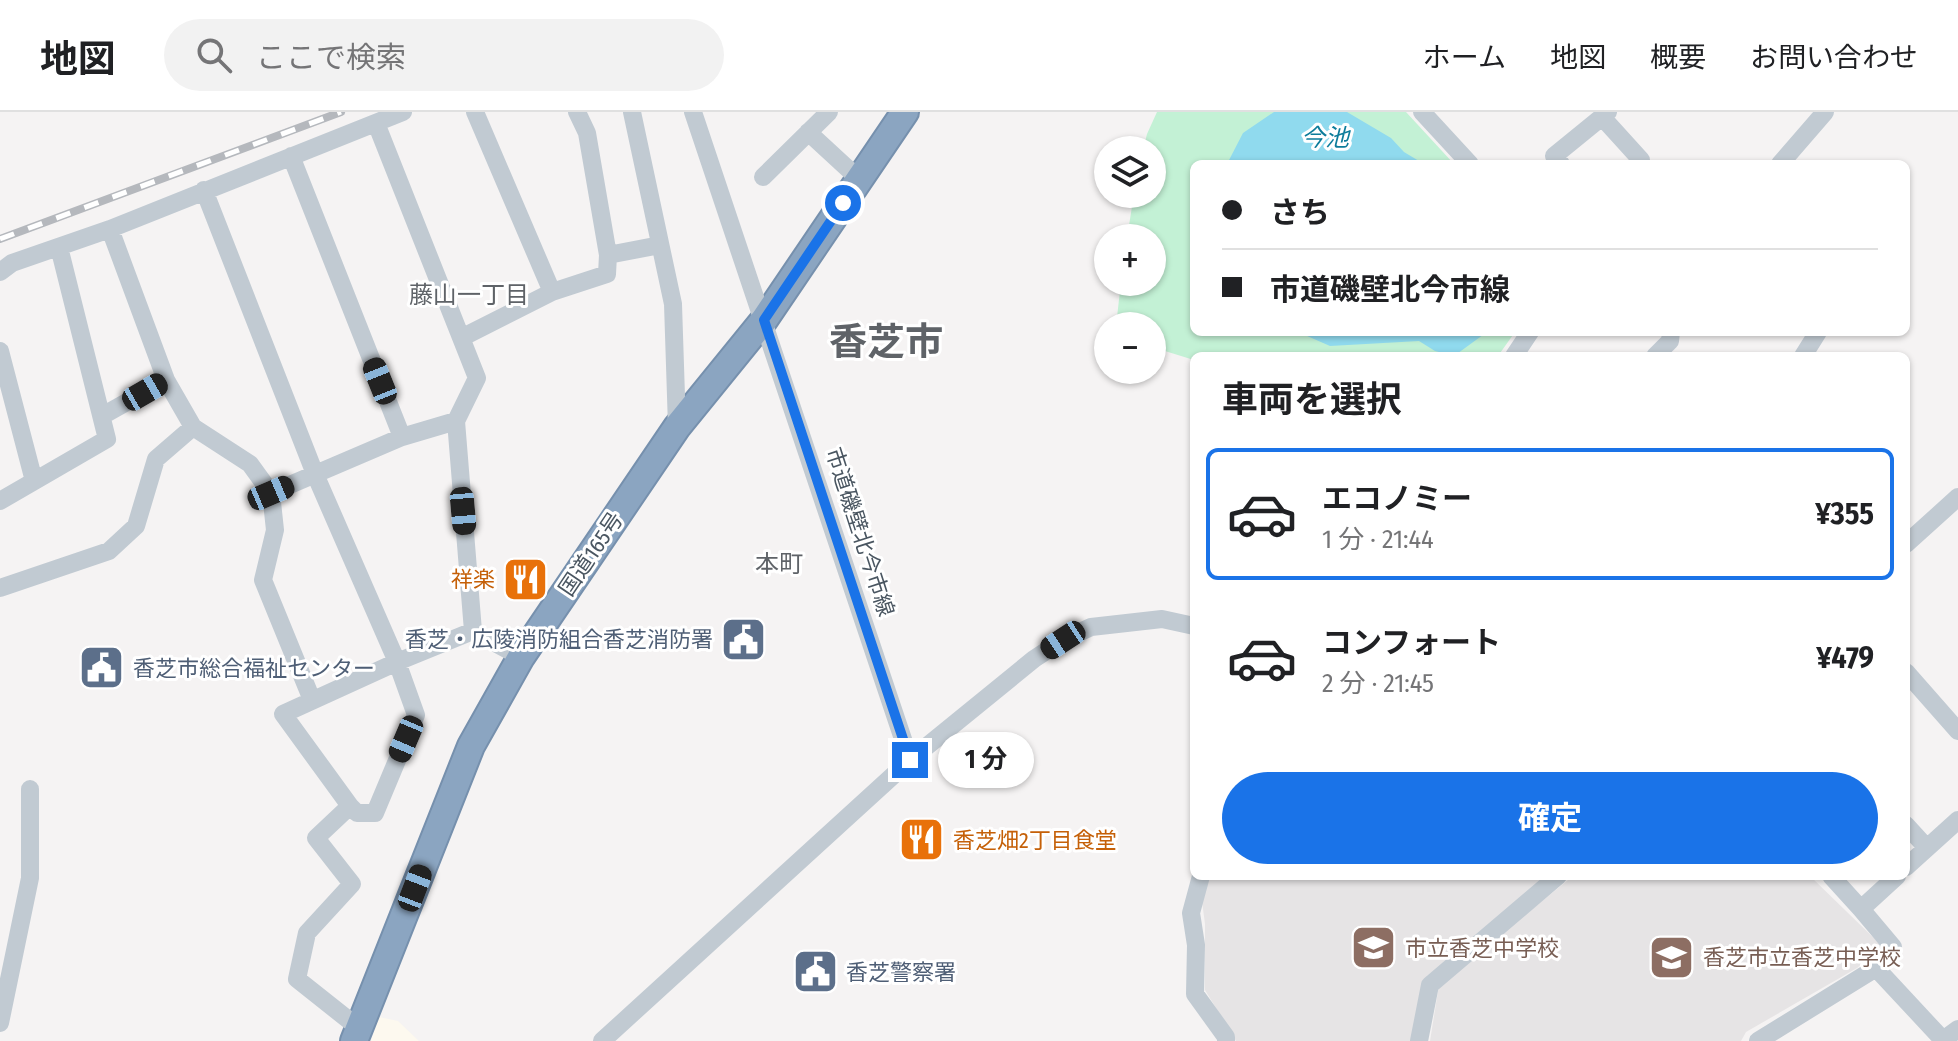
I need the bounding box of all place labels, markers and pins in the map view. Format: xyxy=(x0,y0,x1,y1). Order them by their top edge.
restaurant icon: 祥楽 xyxy=(502,555,550,603)
place label: 祥楽 xyxy=(451,566,495,593)
public building icon: 香芝・広陵消防組合香芝消防署 xyxy=(720,615,768,663)
place label: 香芝・広陵消防組合香芝消防署 xyxy=(405,626,713,653)
public building icon: 香芝市総合福祉センター xyxy=(78,644,126,692)
place label: 香芝市総合福祉センター xyxy=(133,655,375,682)
restaurant icon: 香芝畑2丁目食堂 xyxy=(898,816,946,864)
place label: 香芝畑2丁目食堂 xyxy=(953,827,1117,854)
school or university icon: 市立香芝中学校 xyxy=(1350,924,1398,972)
school or university icon: 香芝市立香芝中学校 xyxy=(1648,933,1696,981)
place label: 市立香芝中学校 xyxy=(1405,935,1559,962)
place label: 香芝市立香芝中学校 xyxy=(1703,944,1901,971)
public building icon: 香芝警察署 xyxy=(791,948,839,996)
place label: 香芝警察署 xyxy=(846,959,956,986)

